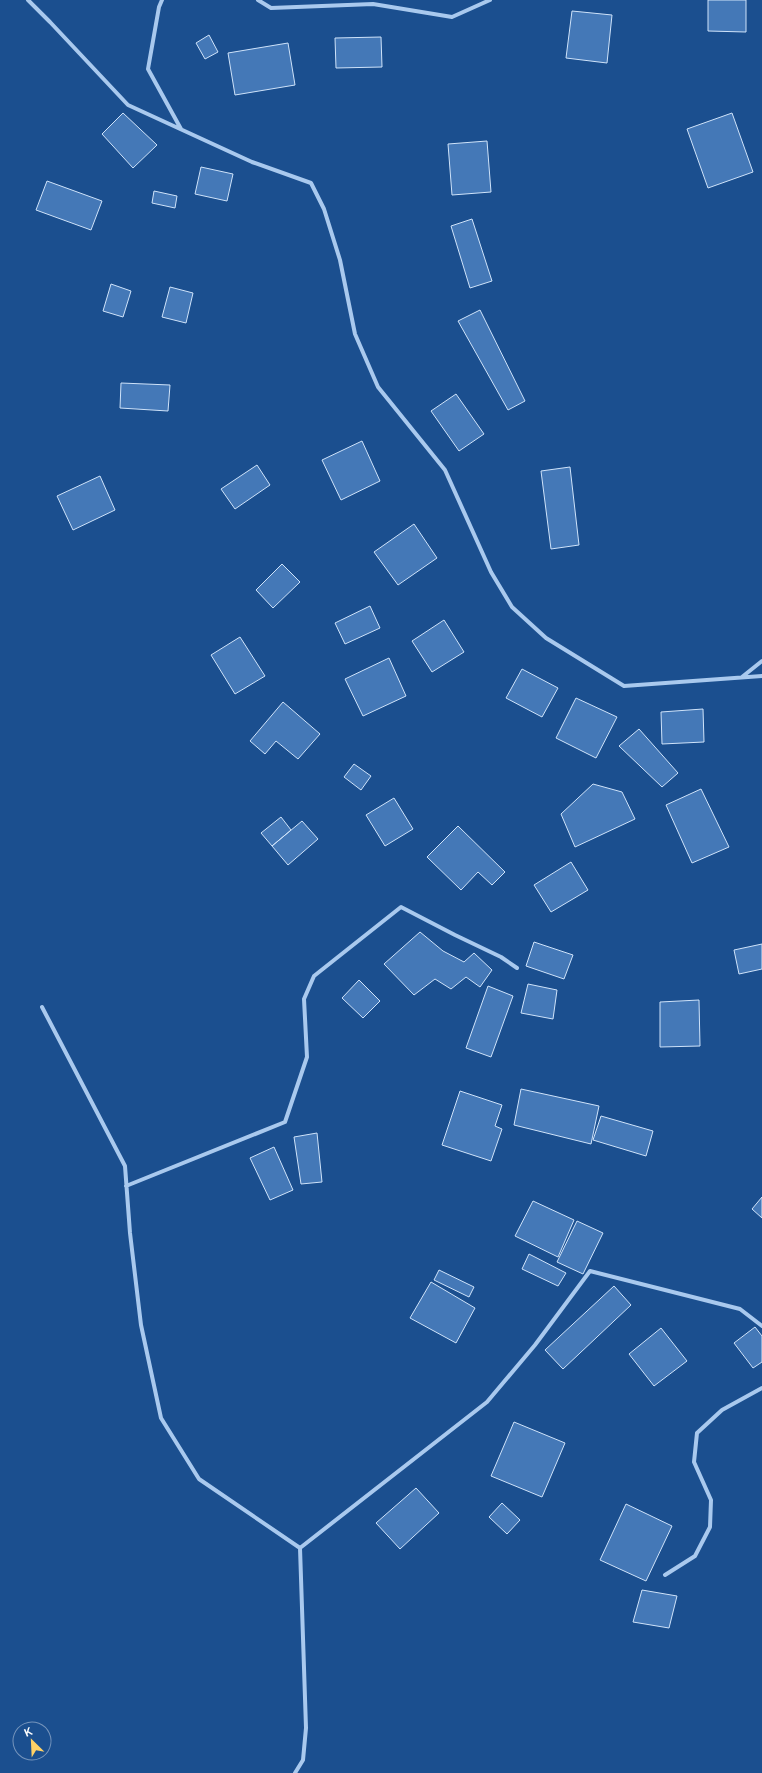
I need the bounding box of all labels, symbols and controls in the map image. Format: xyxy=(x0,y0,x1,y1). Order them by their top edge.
north arrow xyxy=(12,1721,52,1761)
text: K xyxy=(22,1725,35,1740)

